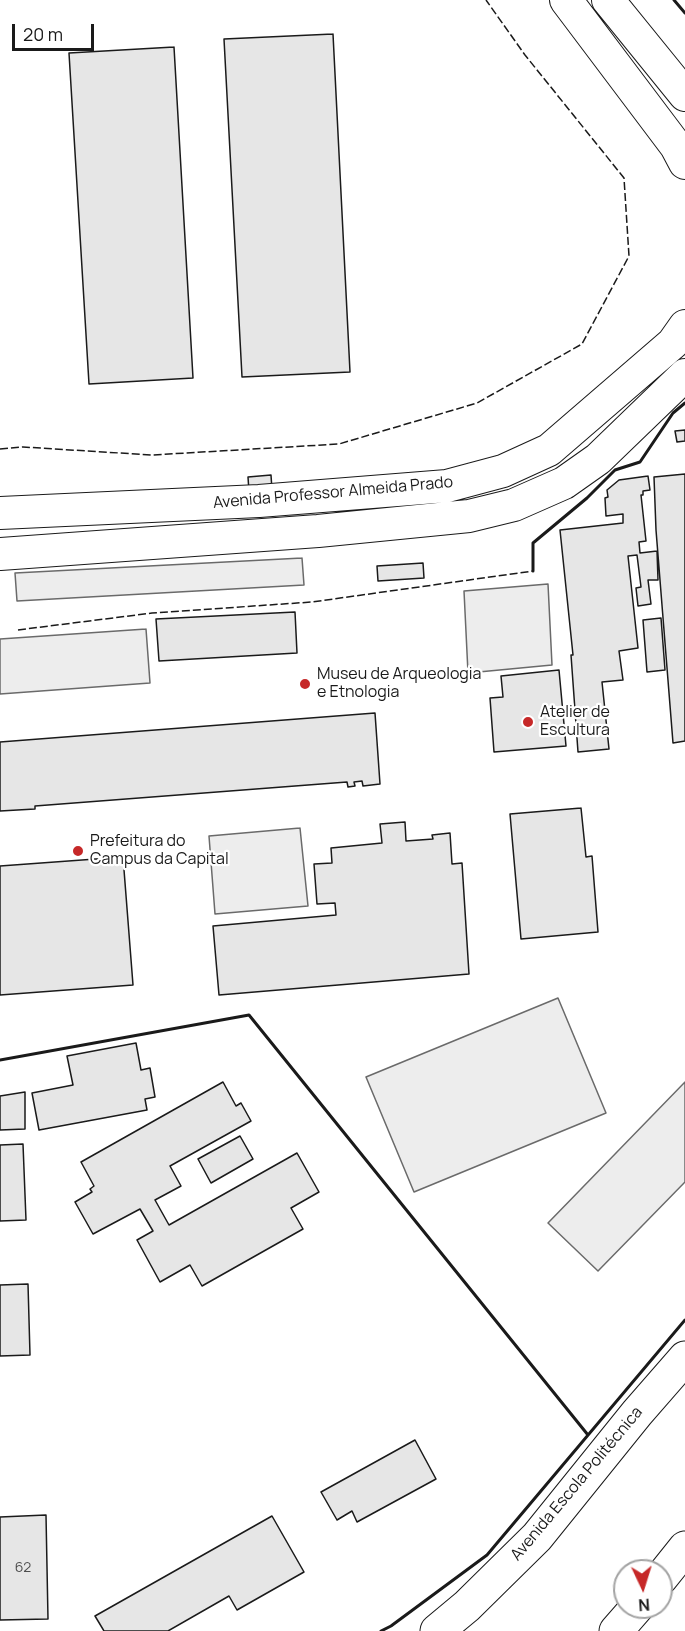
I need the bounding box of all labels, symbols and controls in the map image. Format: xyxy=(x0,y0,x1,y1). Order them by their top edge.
scale bar xyxy=(15,12,98,50)
text: 20 m xyxy=(23,22,63,46)
street label: Avenida Professor Almeida Prado xyxy=(212,473,454,513)
place label: Museu de Arqueologia e Etnologia xyxy=(317,665,481,703)
marker: Museu de Arqueologia e Etnologia xyxy=(298,677,312,691)
place label: Atelier de Escultura xyxy=(540,703,610,741)
marker: Atelier de Escultura xyxy=(521,715,535,729)
place label: Prefeitura do Campus da Capital xyxy=(90,832,229,870)
marker: Prefeitura do Campus da Capital xyxy=(71,844,85,858)
street label: Avenida Escola Politécnica xyxy=(507,1403,647,1565)
north arrow xyxy=(613,1559,673,1619)
house number: 62 xyxy=(15,1560,31,1576)
text: N xyxy=(638,1594,651,1616)

